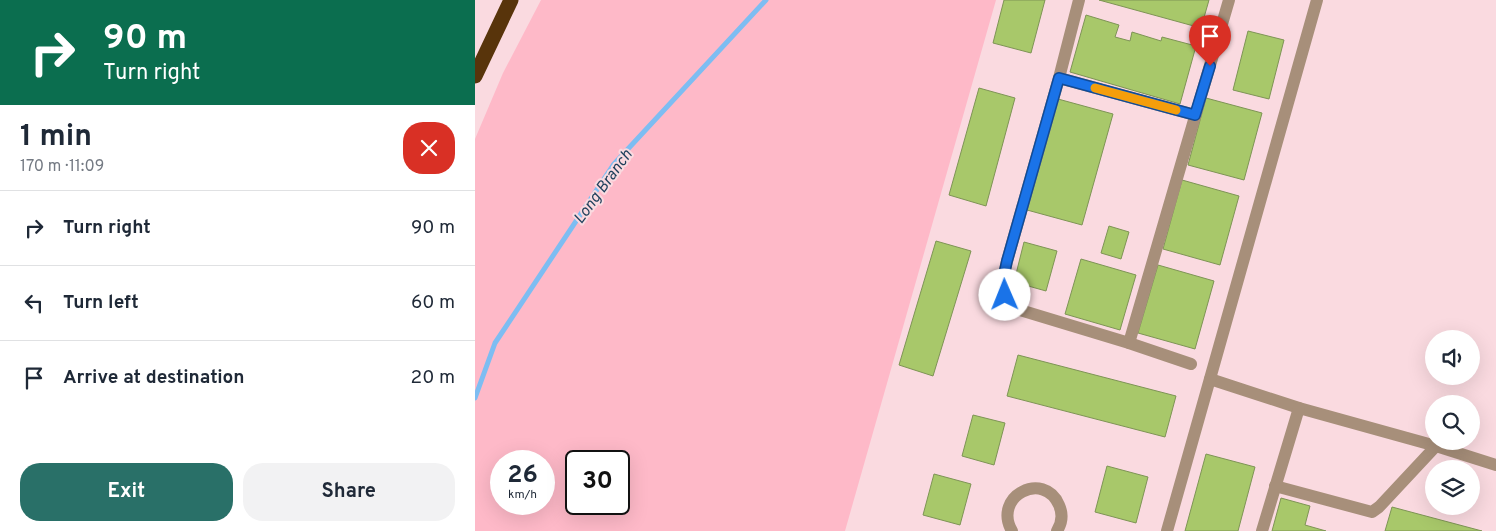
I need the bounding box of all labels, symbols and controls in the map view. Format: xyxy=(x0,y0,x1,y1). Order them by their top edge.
pin xyxy=(1189,15,1231,66)
text: 90 m xyxy=(103,17,187,61)
icon: right xyxy=(20,20,85,85)
icon: arrive xyxy=(1196,22,1224,50)
text: Turn right xyxy=(103,60,200,87)
text: 1 min xyxy=(20,119,92,156)
button: close xyxy=(403,122,455,174)
water label: Long Branch xyxy=(570,146,638,228)
text: 170 m · 11:09 xyxy=(20,157,104,177)
icon: right xyxy=(20,214,48,242)
text: Turn right xyxy=(63,216,151,240)
text: 90 m xyxy=(411,216,455,240)
position arrow xyxy=(978,268,1030,320)
icon: left xyxy=(20,289,48,317)
text: Turn left xyxy=(63,291,139,315)
text: 60 m xyxy=(411,291,455,315)
map controls xyxy=(1425,330,1480,515)
button: sound xyxy=(1425,330,1480,385)
icon: arrive xyxy=(20,364,48,392)
text: Arrive at destination xyxy=(63,366,244,390)
text: 20 m xyxy=(411,366,455,390)
button: search xyxy=(1425,395,1480,450)
speed limit sign: 30 xyxy=(565,450,630,515)
text: 26 xyxy=(507,460,538,492)
button: layers xyxy=(1425,460,1480,515)
button: Exit xyxy=(20,463,233,521)
button: Share xyxy=(243,463,455,521)
text: km/h xyxy=(508,487,537,503)

